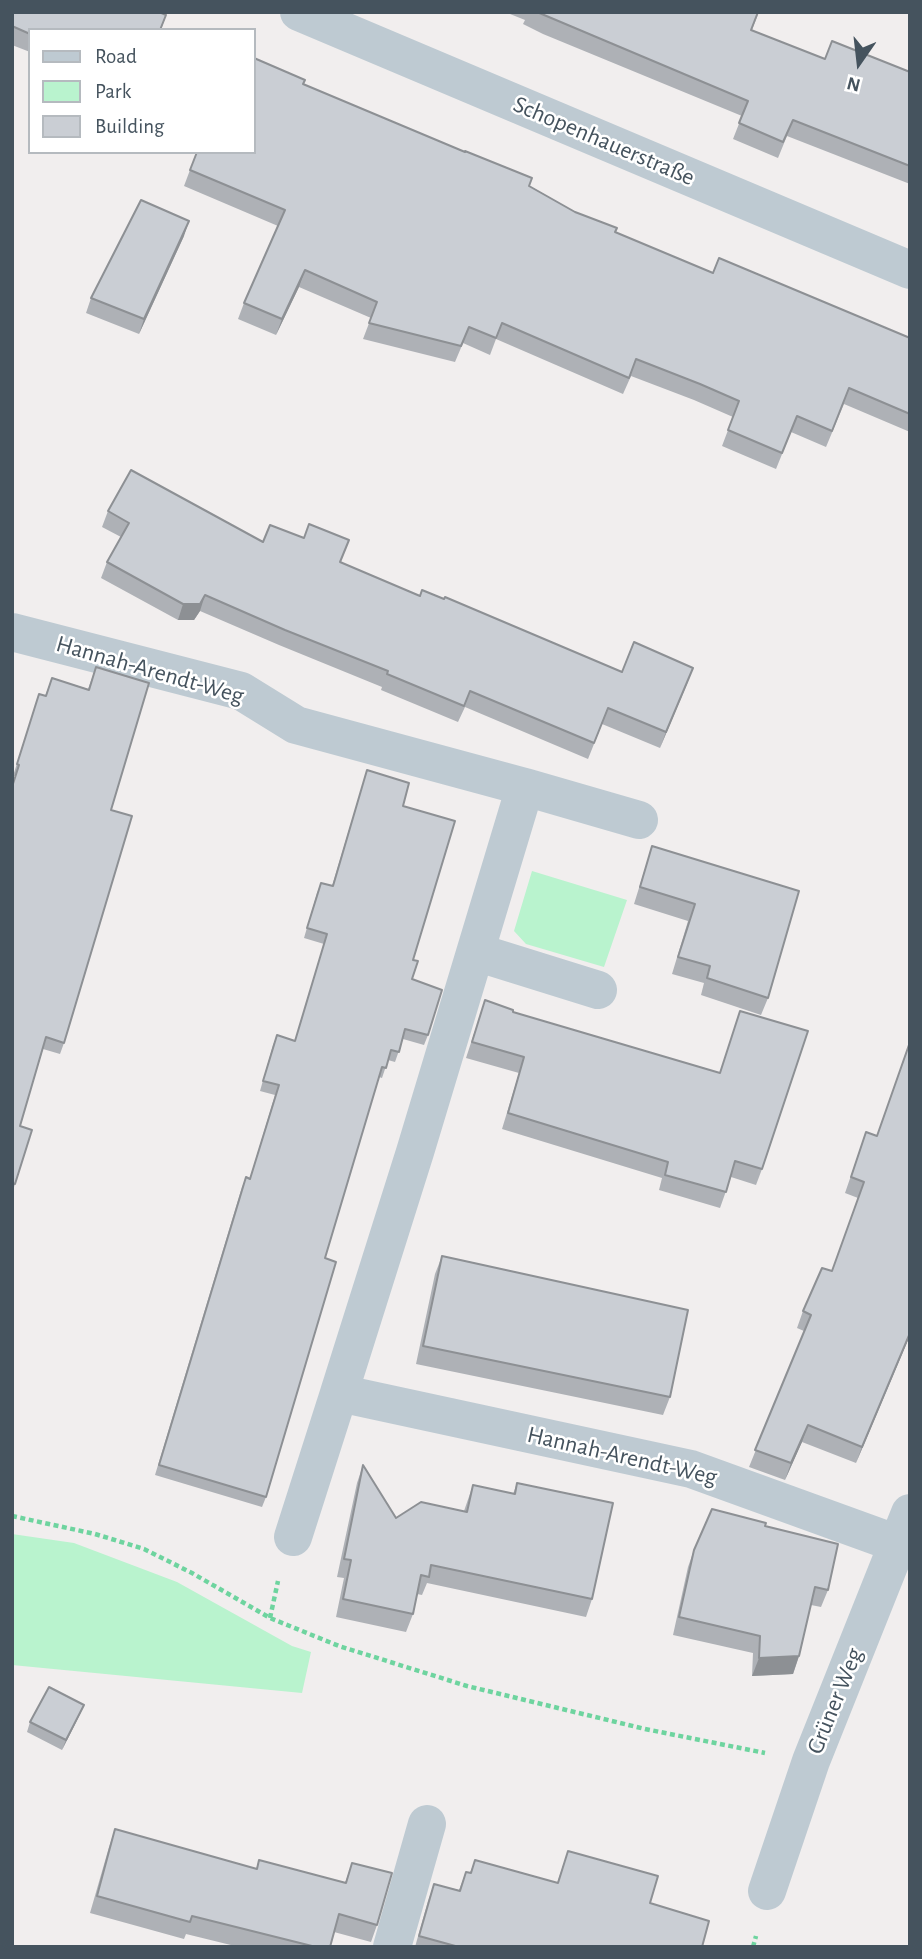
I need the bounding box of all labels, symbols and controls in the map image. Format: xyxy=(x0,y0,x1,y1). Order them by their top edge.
legend xyxy=(28,28,256,154)
north arrow xyxy=(824,28,894,98)
text: Road xyxy=(95,46,137,67)
text: N xyxy=(845,73,863,95)
text: Park xyxy=(95,81,131,102)
street label: Schopenhauerstraße xyxy=(509,90,699,192)
text: Building xyxy=(95,116,164,137)
street label: Hannah-Arendt-Weg xyxy=(53,629,247,711)
street label: Hannah-Arendt-Weg xyxy=(524,1420,720,1492)
street label: Grüner Weg xyxy=(801,1644,869,1758)

